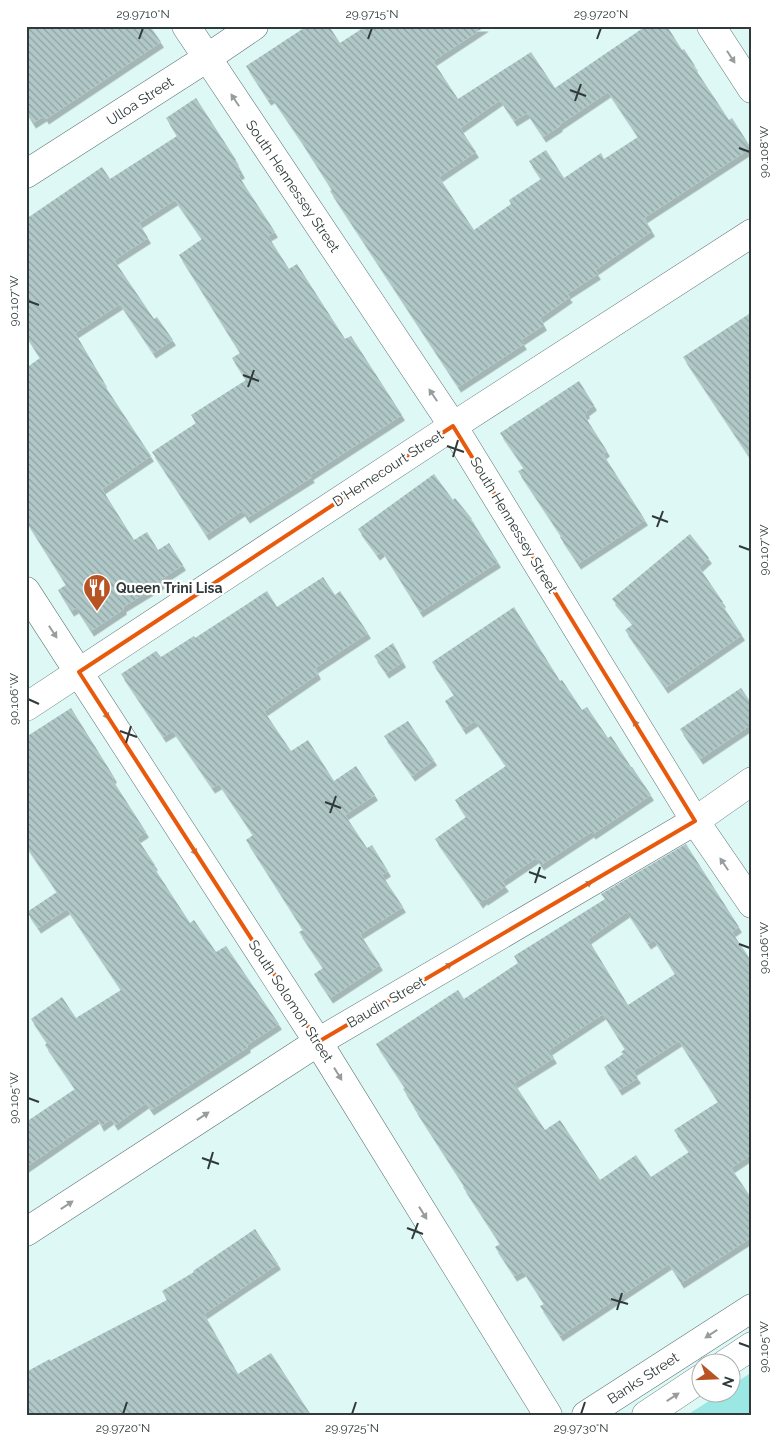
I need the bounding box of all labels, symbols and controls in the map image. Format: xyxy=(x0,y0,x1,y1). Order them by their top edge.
text: 29.9710°N xyxy=(116,7,170,21)
text: 29.9715°N xyxy=(345,7,399,21)
text: 29.9720°N xyxy=(574,7,628,21)
one-way arrow xyxy=(726,51,736,64)
street label: Ulloa Street xyxy=(104,73,177,129)
one-way arrow xyxy=(230,93,240,106)
street label: South Hennessey Street xyxy=(243,117,343,255)
text: 90.108°W xyxy=(757,126,771,178)
text: 90.107°W xyxy=(7,275,21,327)
one-way arrow xyxy=(428,388,437,401)
street label: D'Hemecourt Street xyxy=(330,426,447,510)
street label: South Hennessey Street xyxy=(467,454,561,596)
text: 90.107°W xyxy=(757,524,771,576)
restaurant icon: Queen Trini Lisa xyxy=(82,573,112,612)
place label: Queen Trini Lisa xyxy=(116,580,222,596)
one-way arrow xyxy=(48,625,57,638)
text: 90.106°W xyxy=(7,673,21,725)
one-way arrow xyxy=(100,706,110,719)
one-way arrow xyxy=(633,720,642,733)
one-way arrow xyxy=(189,843,198,856)
one-way arrow xyxy=(719,857,729,870)
one-way arrow xyxy=(579,880,592,889)
text: 90.106°W xyxy=(757,922,771,974)
street label: South Solomon Street xyxy=(246,937,337,1065)
one-way arrow xyxy=(439,962,452,971)
street label: Baudin Street xyxy=(344,973,428,1031)
one-way arrow xyxy=(333,1068,342,1081)
text: 90.105°W xyxy=(7,1072,21,1124)
one-way arrow xyxy=(197,1112,210,1121)
one-way arrow xyxy=(60,1200,74,1210)
one-way arrow xyxy=(419,1206,428,1219)
text: 90.105°W xyxy=(757,1321,771,1373)
one-way arrow xyxy=(704,1330,717,1339)
street label: Banks Street xyxy=(604,1349,682,1407)
north arrow xyxy=(690,1354,740,1404)
text: N xyxy=(719,1375,738,1390)
one-way arrow xyxy=(666,1392,680,1402)
text: 29.9720°N xyxy=(96,1421,150,1435)
text: 29.9725°N xyxy=(325,1421,379,1435)
text: 29.9730°N xyxy=(554,1421,608,1435)

